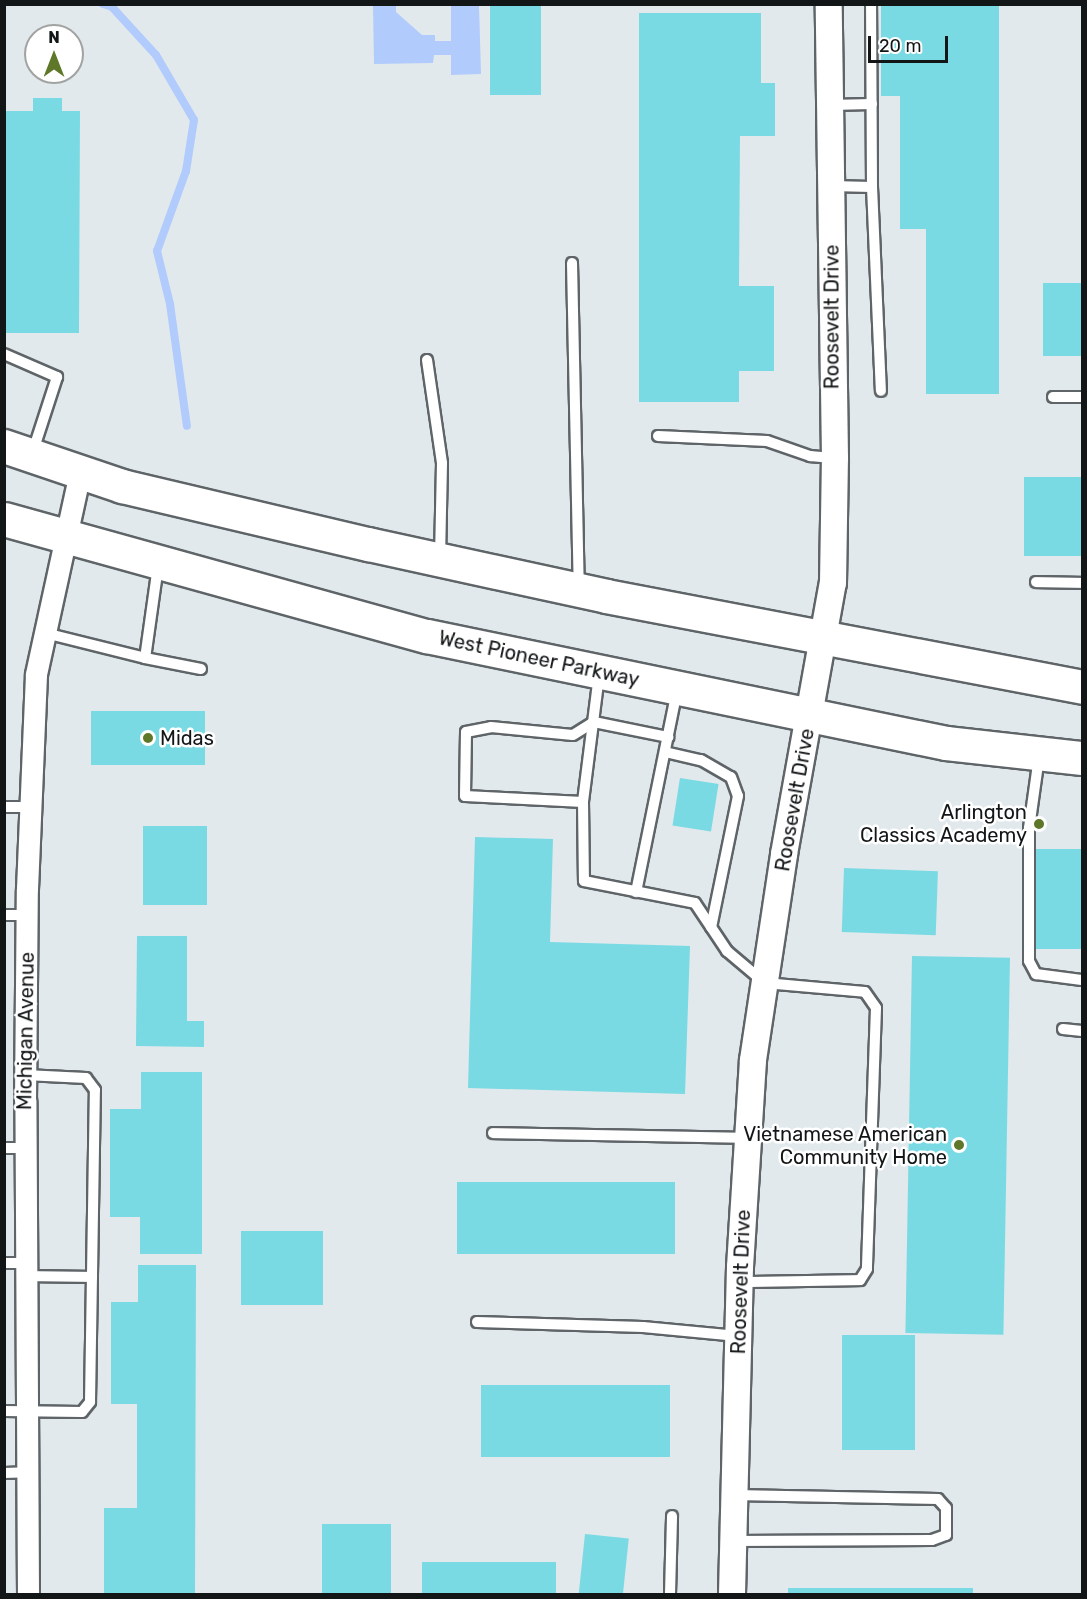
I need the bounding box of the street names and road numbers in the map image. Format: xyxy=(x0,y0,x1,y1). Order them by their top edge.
street label: Roosevelt Drive xyxy=(820,245,844,389)
street label: West Pioneer Parkway xyxy=(436,626,642,692)
street label: Roosevelt Drive xyxy=(771,727,819,873)
street label: Michigan Avenue xyxy=(13,951,39,1111)
street label: Roosevelt Drive xyxy=(726,1209,756,1355)

